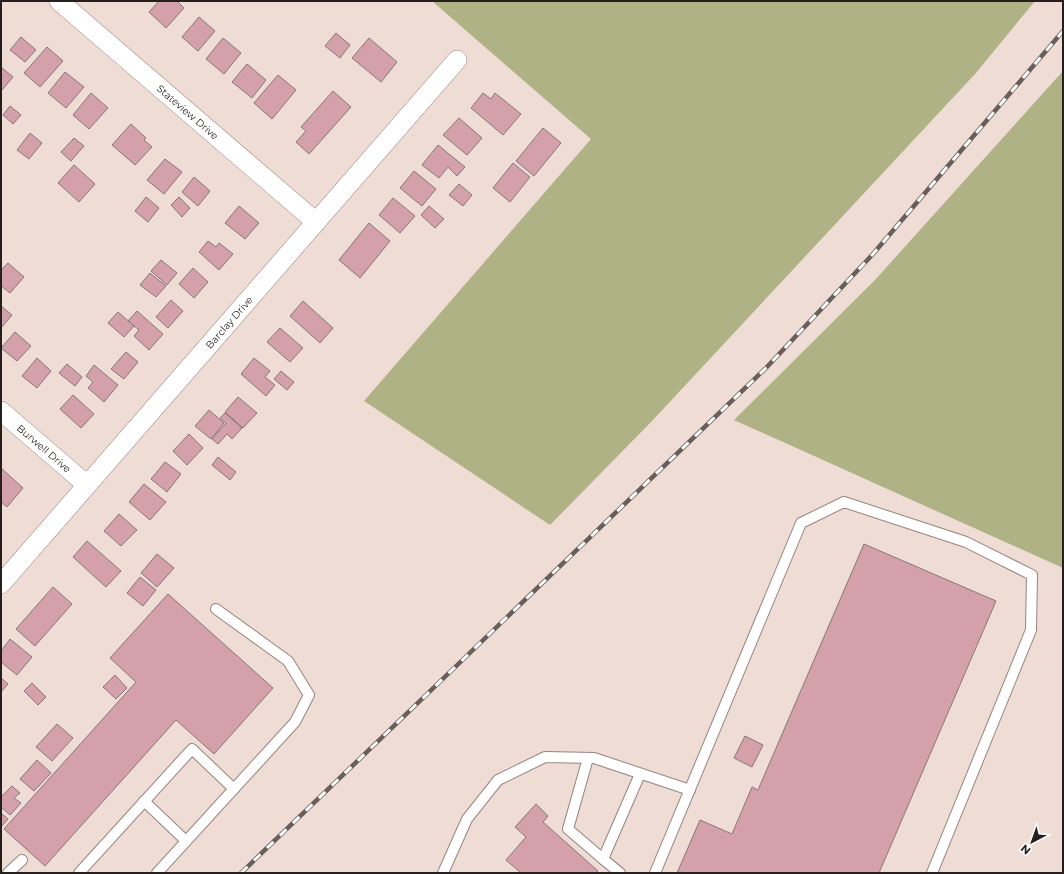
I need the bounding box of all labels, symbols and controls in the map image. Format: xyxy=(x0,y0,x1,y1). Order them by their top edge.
street label: Stateview Drive xyxy=(154,82,221,142)
street label: Barclay Drive xyxy=(203,294,256,352)
street label: Burwell Drive xyxy=(14,422,74,475)
north arrow xyxy=(1012,822,1052,862)
text: N xyxy=(1017,841,1033,858)

